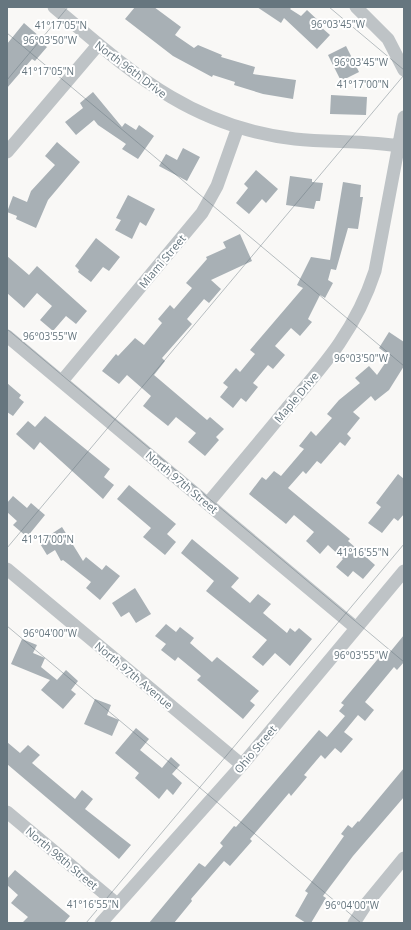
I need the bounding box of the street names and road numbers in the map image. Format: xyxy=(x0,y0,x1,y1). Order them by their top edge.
street label: North 96th Drive xyxy=(92,37,170,101)
street label: Miami Street xyxy=(135,231,189,291)
street label: Maple Drive xyxy=(270,369,322,425)
street label: North 97th Street xyxy=(143,447,221,517)
street label: North 97th Avenue xyxy=(92,638,176,712)
street label: Ohio Street xyxy=(231,722,280,776)
street label: North 98th Street xyxy=(23,823,101,893)

